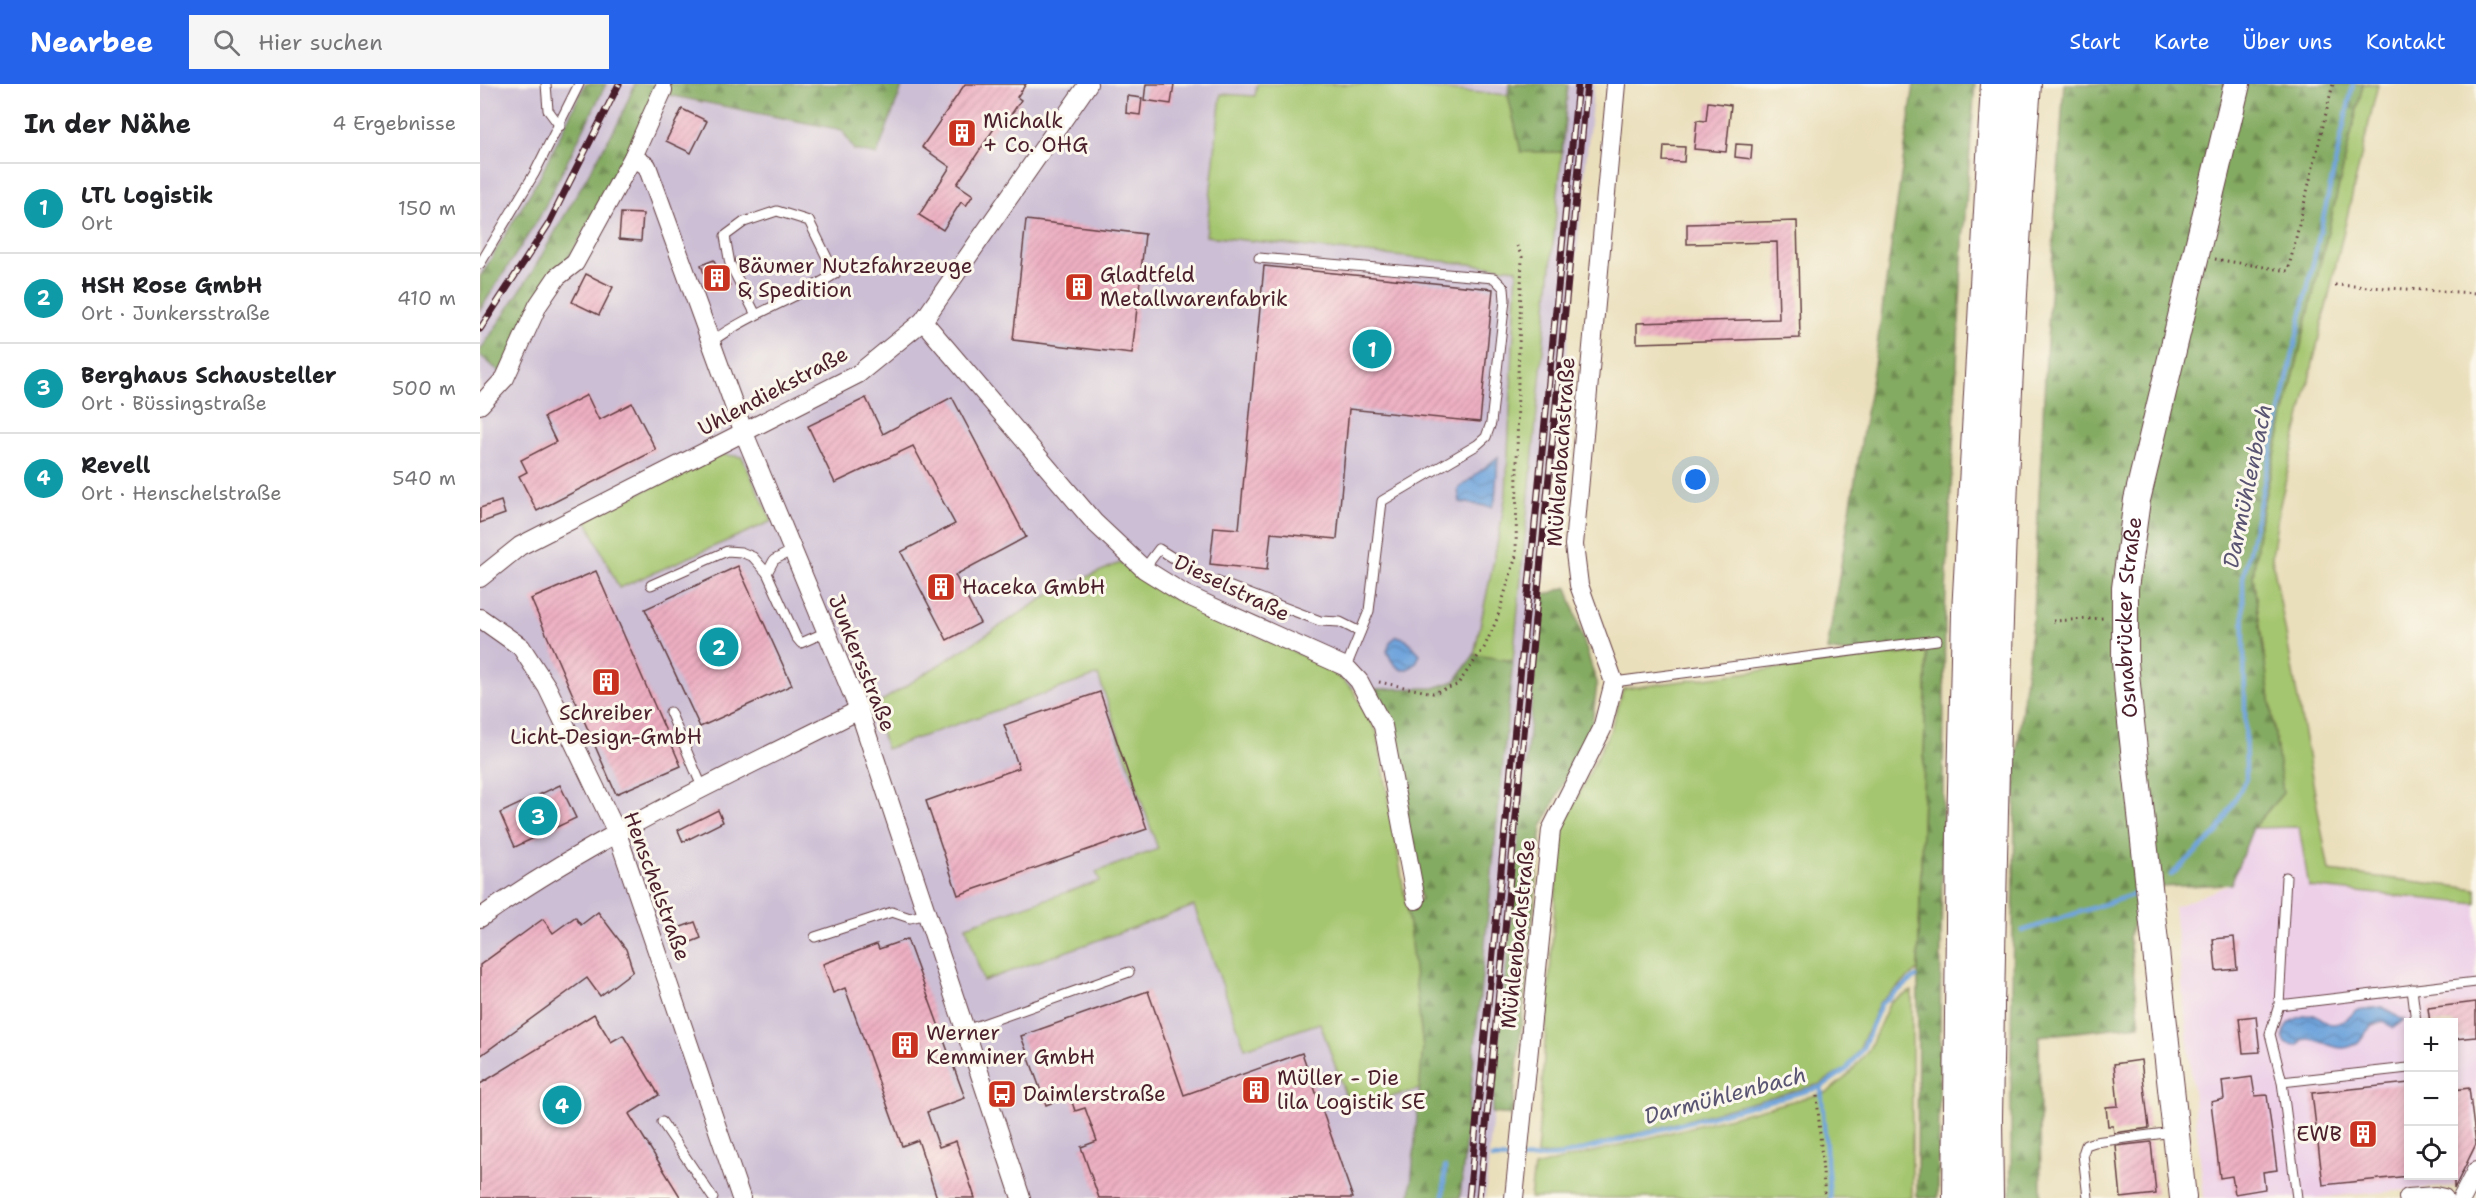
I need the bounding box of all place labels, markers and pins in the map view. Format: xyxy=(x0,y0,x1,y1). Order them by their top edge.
place label: Michalk + Co. OHG xyxy=(983,107,1088,159)
building icon: Michalk + Co. OHG xyxy=(946,117,978,149)
place label: Bäumer Nutzfahrzeuge & Spedition xyxy=(738,252,973,304)
place label: Gladtfeld Metallwarenfabrik xyxy=(1100,261,1288,313)
building icon: Bäumer Nutzfahrzeuge & Spedition xyxy=(701,262,733,294)
building icon: Gladtfeld Metallwarenfabrik xyxy=(1063,271,1095,303)
pin: 1 xyxy=(1352,326,1392,372)
building icon: Haceka GmbH xyxy=(925,571,957,603)
place label: Haceka GmbH xyxy=(962,573,1105,601)
pin: 2 xyxy=(700,624,738,670)
building icon: Schreiber Licht-Design-GmbH xyxy=(590,666,622,698)
place label: Schreiber Licht-Design-GmbH xyxy=(510,699,702,751)
pin: 3 xyxy=(518,794,558,838)
place label: Werner Kemminer GmbH xyxy=(926,1019,1095,1071)
building icon: Werner Kemminer GmbH xyxy=(889,1029,921,1061)
place label: Müller - Die lila Logistik SE xyxy=(1277,1064,1426,1116)
building icon: Müller - Die lila Logistik SE xyxy=(1240,1074,1272,1106)
bus stop icon: Daimlerstraße xyxy=(986,1078,1018,1110)
place label: Daimlerstraße xyxy=(1023,1080,1166,1108)
pin: 4 xyxy=(542,1082,581,1128)
building icon: EWB xyxy=(2347,1118,2379,1150)
place label: EWB xyxy=(2296,1120,2342,1148)

